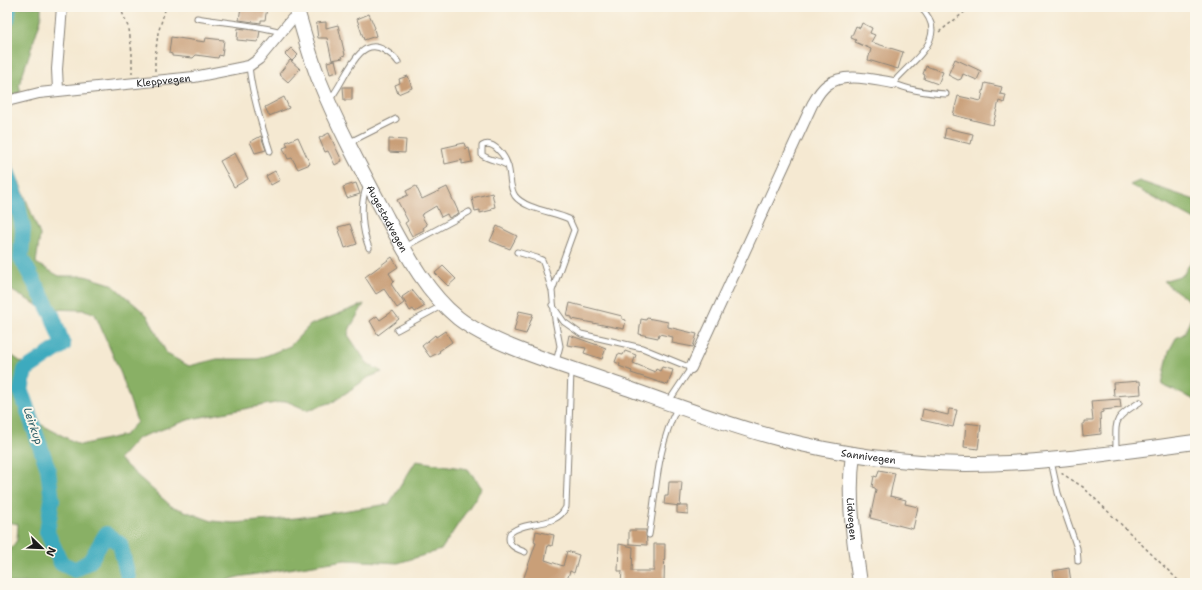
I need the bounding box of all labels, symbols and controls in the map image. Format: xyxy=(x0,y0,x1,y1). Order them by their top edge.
street label: Kleppvegen xyxy=(136,71,191,89)
street label: Augestadvegen xyxy=(364,182,411,254)
water label: Leirkup xyxy=(20,405,46,447)
street label: Sannivegen xyxy=(840,446,897,466)
street label: Lidvegen xyxy=(844,497,861,541)
north arrow xyxy=(22,528,62,568)
text: N xyxy=(42,545,59,559)

